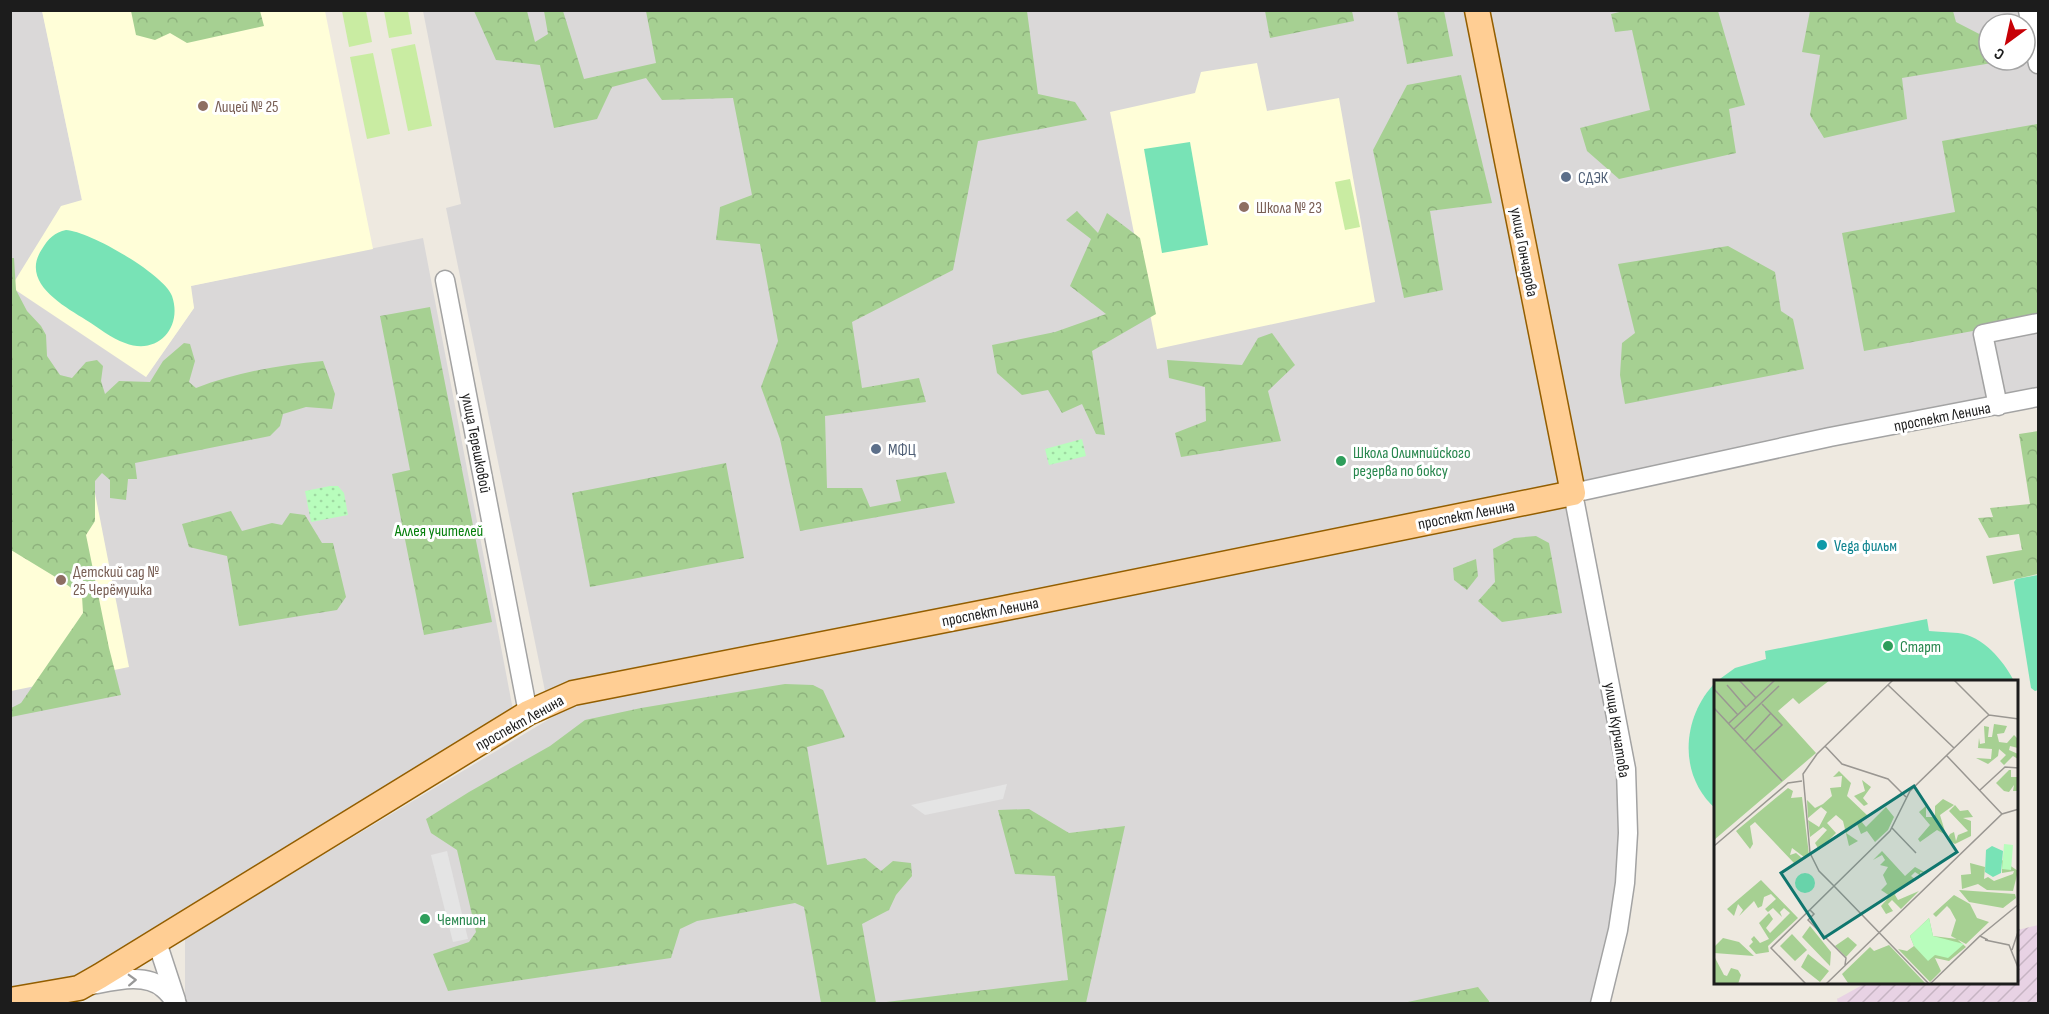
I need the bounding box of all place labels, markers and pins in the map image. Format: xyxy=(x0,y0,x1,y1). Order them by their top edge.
place label: Лицей № 25 xyxy=(214,98,278,117)
marker: Лицей № 25 xyxy=(196,99,210,113)
place label: СДЭК xyxy=(1578,169,1609,188)
marker: СДЭК xyxy=(1559,170,1573,184)
place label: Школа № 23 xyxy=(1256,199,1322,218)
marker: Школа № 23 xyxy=(1237,200,1251,214)
place label: МФЦ xyxy=(888,441,916,460)
marker: МФЦ xyxy=(869,442,883,456)
place label: Школа Олимпийского резерва по боксу xyxy=(1353,444,1471,481)
marker: Школа Олимпийского резерва по боксу xyxy=(1334,454,1348,468)
place label: Vega фильм xyxy=(1834,537,1897,556)
marker: Vega фильм xyxy=(1815,538,1829,552)
place label: Детский сад № 25 Черёмушка xyxy=(73,563,159,600)
marker: Детский сад № 25 Черёмушка xyxy=(54,573,68,587)
place label: Старт xyxy=(1900,638,1941,657)
marker: Старт xyxy=(1881,639,1895,653)
place label: Чемпион xyxy=(437,911,486,930)
marker: Чемпион xyxy=(418,912,432,926)

